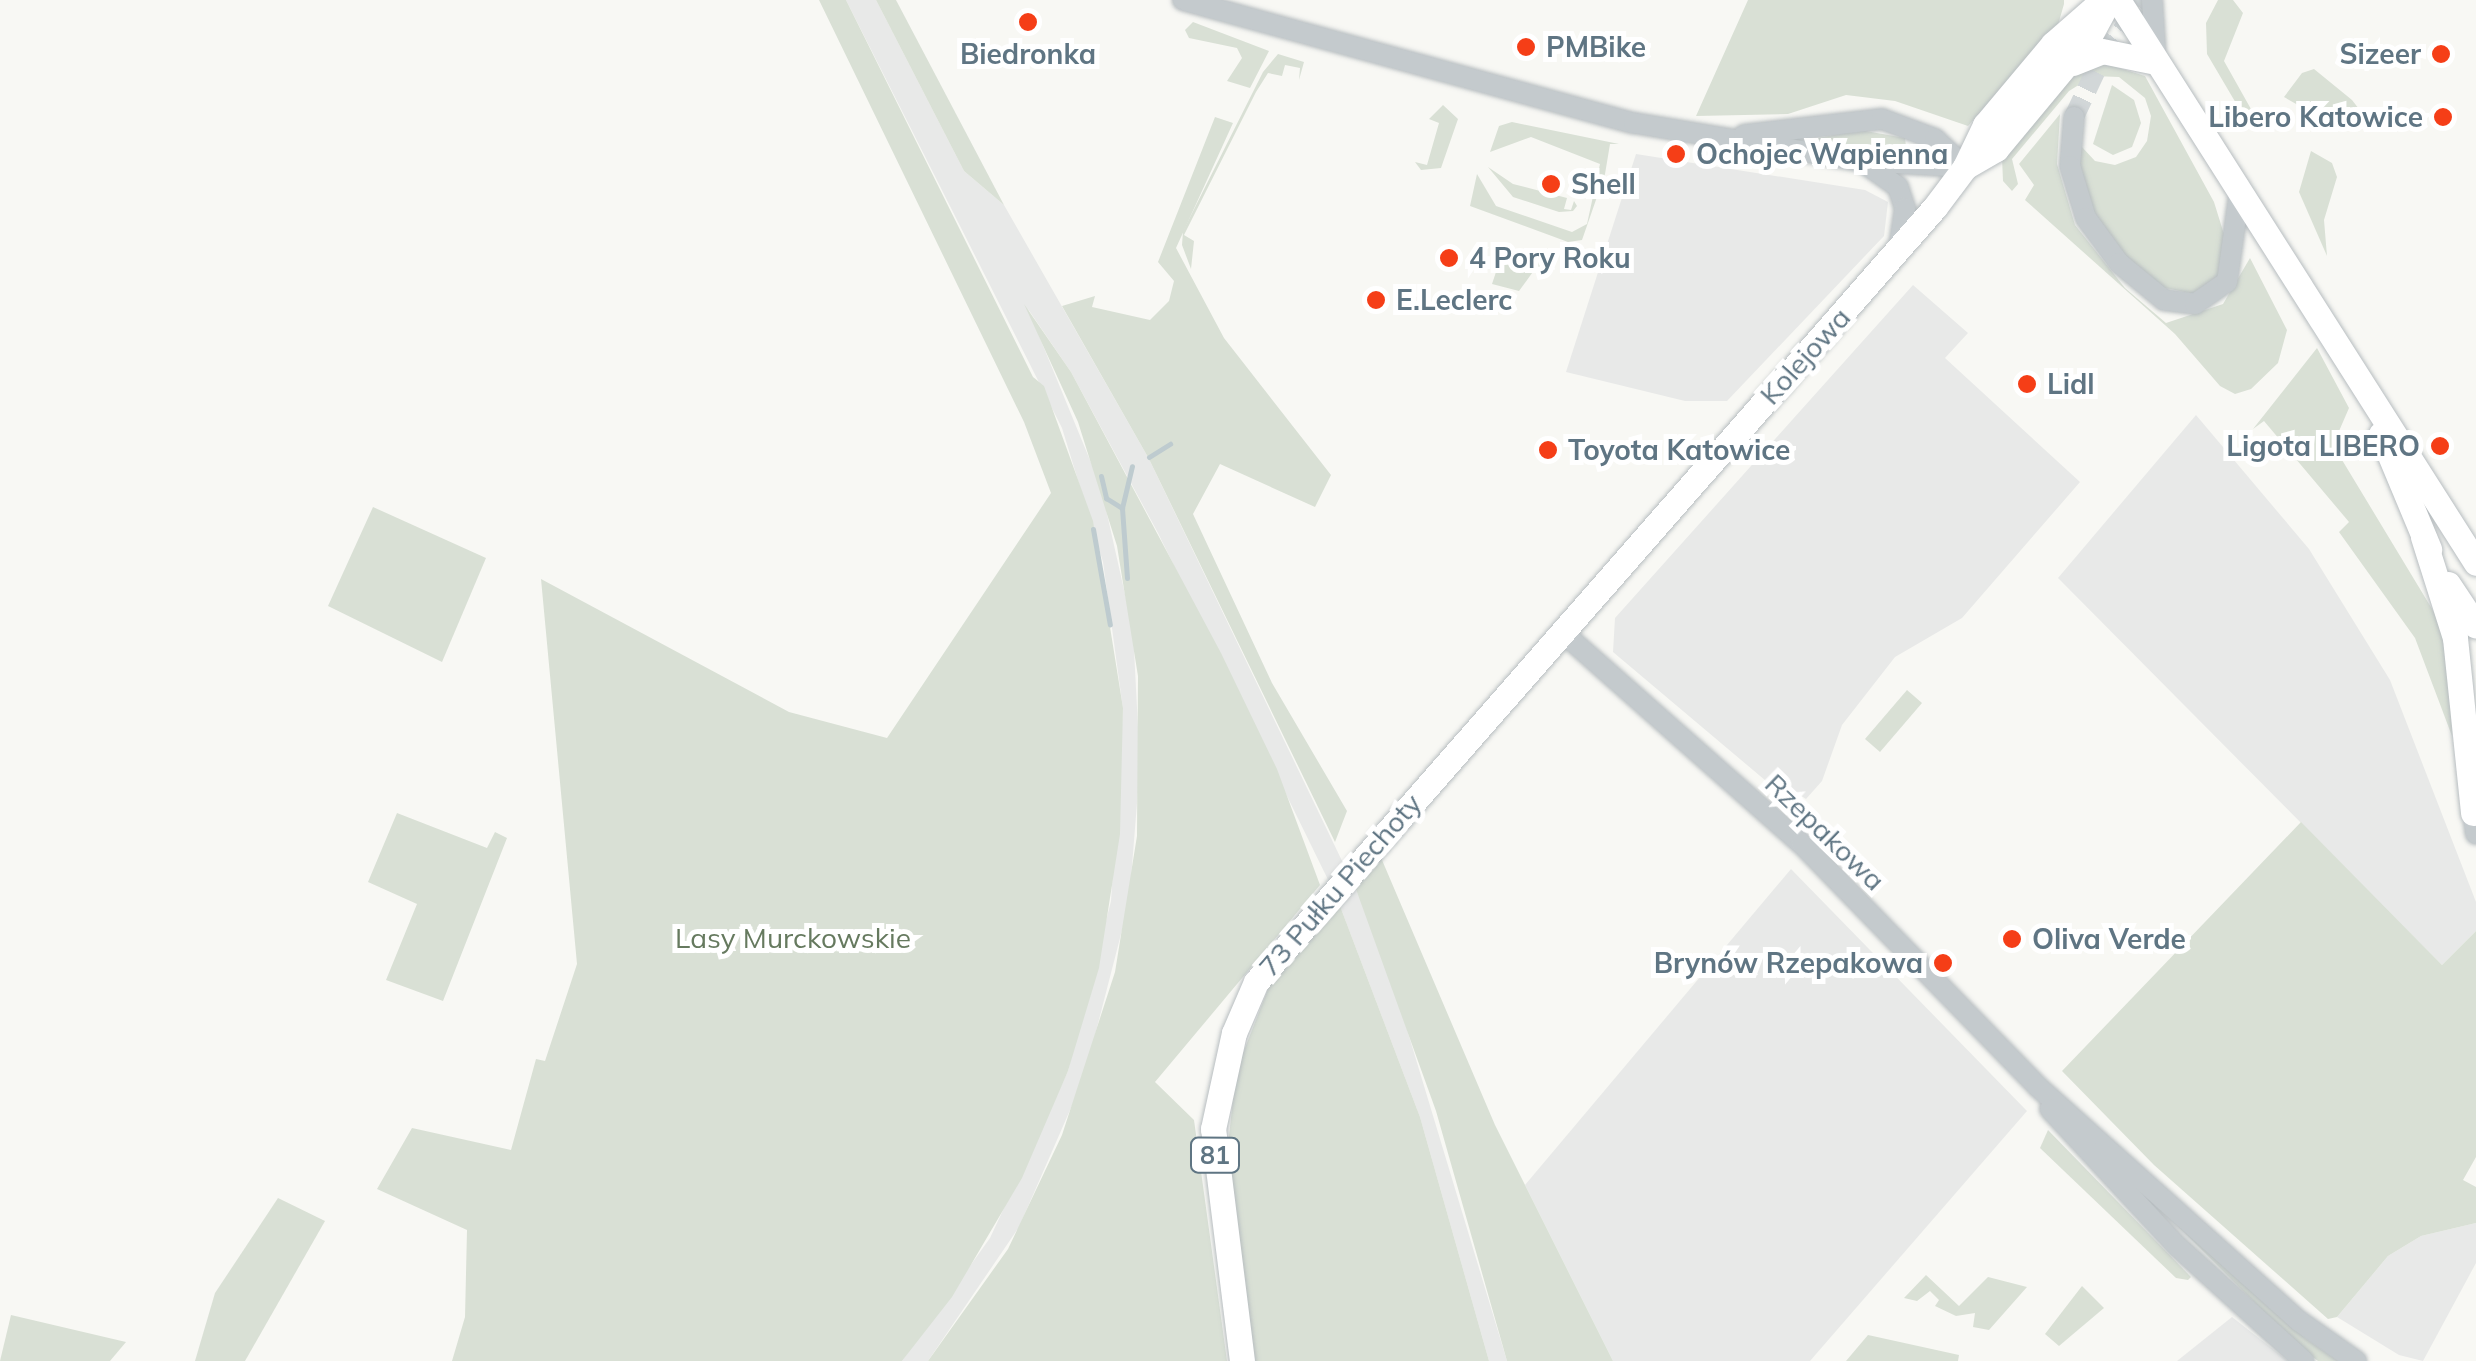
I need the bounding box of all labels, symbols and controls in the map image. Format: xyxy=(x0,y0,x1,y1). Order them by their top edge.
marker: Biedronka xyxy=(1017,11,1039,33)
place label: PMBike xyxy=(1546,30,1646,64)
marker: PMBike xyxy=(1515,36,1537,58)
place label: Biedronka xyxy=(960,37,1096,71)
place label: Sizeer xyxy=(2339,37,2421,71)
marker: Sizeer xyxy=(2430,43,2452,65)
place label: Libero Katowice xyxy=(2208,100,2423,134)
marker: Libero Katowice xyxy=(2432,106,2454,128)
place label: Ochojec Wapienna xyxy=(1696,137,1948,171)
marker: Ochojec Wapienna xyxy=(1665,143,1687,165)
place label: Shell xyxy=(1571,167,1636,201)
marker: Shell xyxy=(1540,173,1562,195)
place label: 4 Pory Roku xyxy=(1469,241,1631,275)
marker: 4 Pory Roku xyxy=(1438,247,1460,269)
place label: E.Leclerc xyxy=(1396,283,1512,317)
marker: E.Leclerc xyxy=(1365,289,1387,311)
street label: Kolejowa xyxy=(1753,301,1857,411)
place label: Lidl xyxy=(2047,367,2095,401)
marker: Lidl xyxy=(2016,373,2038,395)
place label: Ligota LIBERO xyxy=(2226,429,2420,463)
place label: Toyota Katowice xyxy=(1568,433,1790,467)
marker: Ligota LIBERO xyxy=(2429,435,2451,457)
marker: Toyota Katowice xyxy=(1537,439,1559,461)
street label: Rzepakowa xyxy=(1758,767,1892,897)
street label: 73 Pułku Piechoty xyxy=(1252,787,1428,983)
park label: Lasy Murckowskie xyxy=(675,921,911,955)
place label: Oliva Verde xyxy=(2032,922,2186,956)
marker: Oliva Verde xyxy=(2001,928,2023,950)
place label: Brynów Rzepakowa xyxy=(1654,946,1923,980)
marker: Brynów Rzepakowa xyxy=(1932,952,1954,974)
road number: 81 xyxy=(1190,1135,1240,1175)

